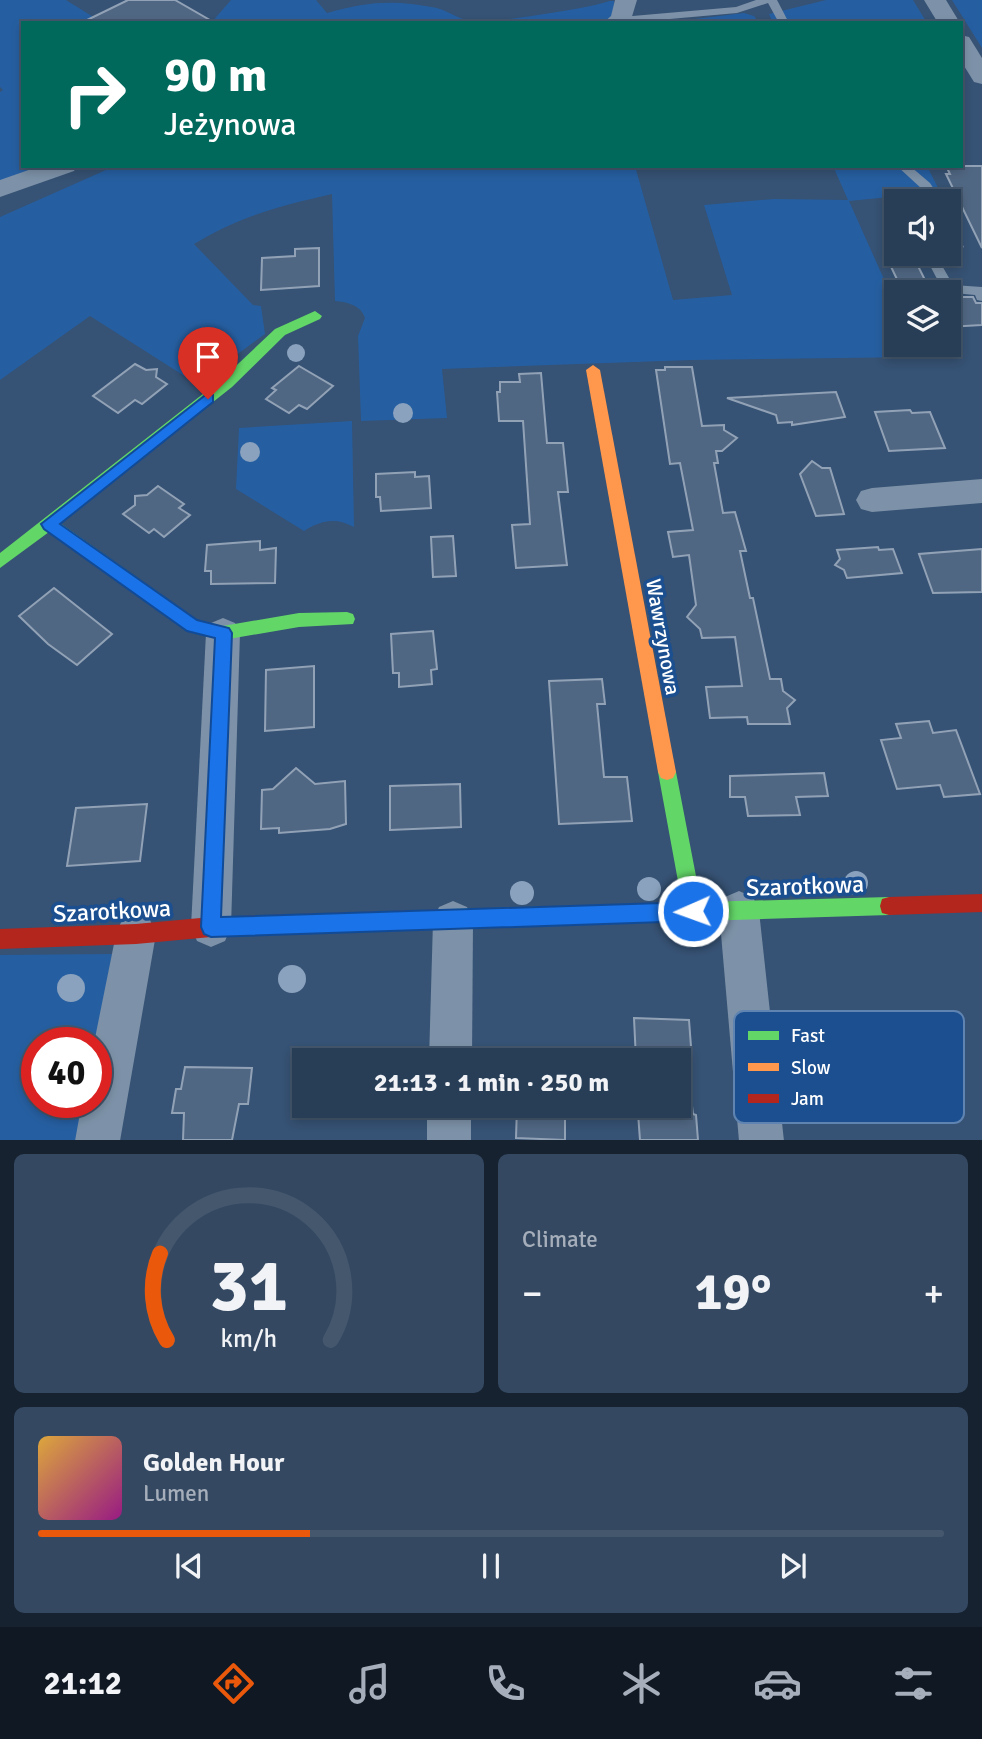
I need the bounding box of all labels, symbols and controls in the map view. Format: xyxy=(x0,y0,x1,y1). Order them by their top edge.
text: 90 m xyxy=(164,45,267,105)
icon: right xyxy=(49,49,140,140)
text: Jeżynowa xyxy=(164,105,296,144)
map controls xyxy=(884,189,961,357)
button: sound xyxy=(884,189,961,266)
button: layers xyxy=(884,280,961,357)
pin xyxy=(178,327,238,399)
icon: arrive xyxy=(189,338,227,376)
street label: Wawrzynowa xyxy=(640,577,686,697)
street label: Szarotkowa xyxy=(745,869,865,903)
position arrow xyxy=(656,874,730,948)
street label: Szarotkowa xyxy=(52,893,172,929)
legend xyxy=(734,1011,964,1123)
text: Fast xyxy=(791,1024,825,1048)
speed limit sign: 40 xyxy=(21,1027,112,1118)
text: Slow xyxy=(791,1056,831,1080)
text: 21:13 · 1 min · 250 m xyxy=(374,1067,609,1099)
text: Jam xyxy=(791,1087,824,1111)
text: Climate xyxy=(522,1225,598,1254)
text: 31 xyxy=(210,1242,288,1331)
text: 19° xyxy=(695,1260,771,1324)
text: − xyxy=(522,1270,543,1317)
text: + xyxy=(923,1270,944,1317)
text: km/h xyxy=(221,1322,277,1353)
text: Golden Hour xyxy=(143,1447,284,1479)
text: Lumen xyxy=(143,1479,209,1508)
icon: previous xyxy=(170,1547,208,1585)
icon: pause xyxy=(472,1547,510,1585)
icon: next xyxy=(774,1547,812,1585)
icon: directions xyxy=(209,1659,258,1708)
icon: music xyxy=(345,1659,394,1708)
icon: phone xyxy=(481,1659,530,1708)
icon: climate xyxy=(617,1659,666,1708)
icon: car xyxy=(753,1659,802,1708)
icon: filters xyxy=(889,1659,938,1708)
text: 21:12 xyxy=(44,1664,122,1703)

